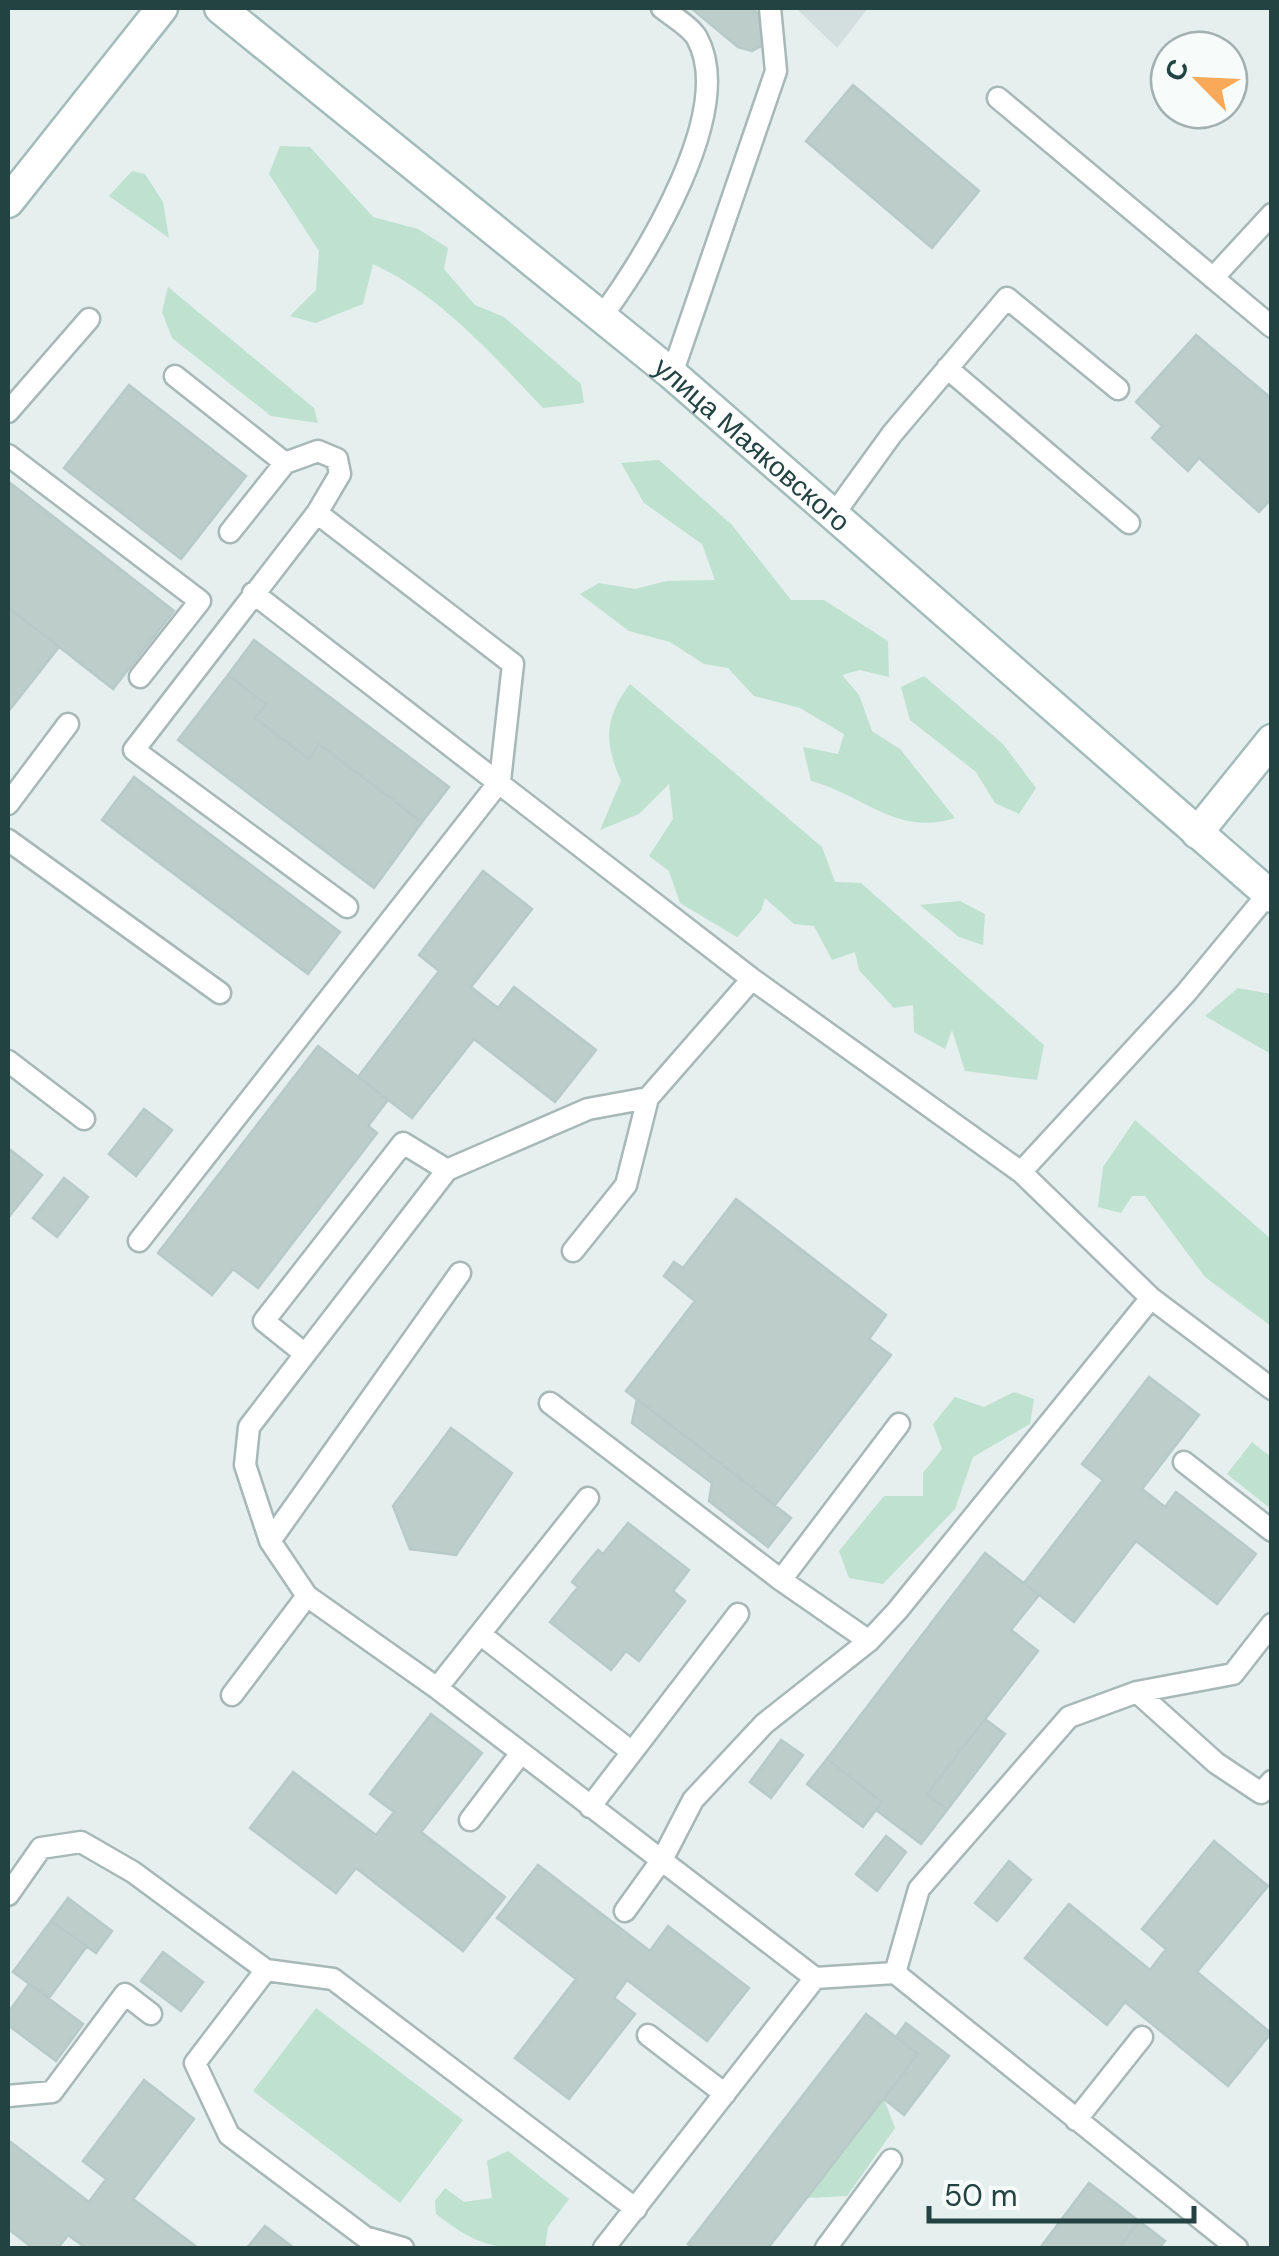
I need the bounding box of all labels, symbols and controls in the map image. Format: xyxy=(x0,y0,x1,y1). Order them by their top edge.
north arrow xyxy=(1149,30,1249,130)
text: С xyxy=(1156,53,1198,87)
street label: улица Маяковского xyxy=(646,348,858,540)
scale bar xyxy=(929,2161,1194,2223)
text: 50 m xyxy=(944,2176,1018,2215)

